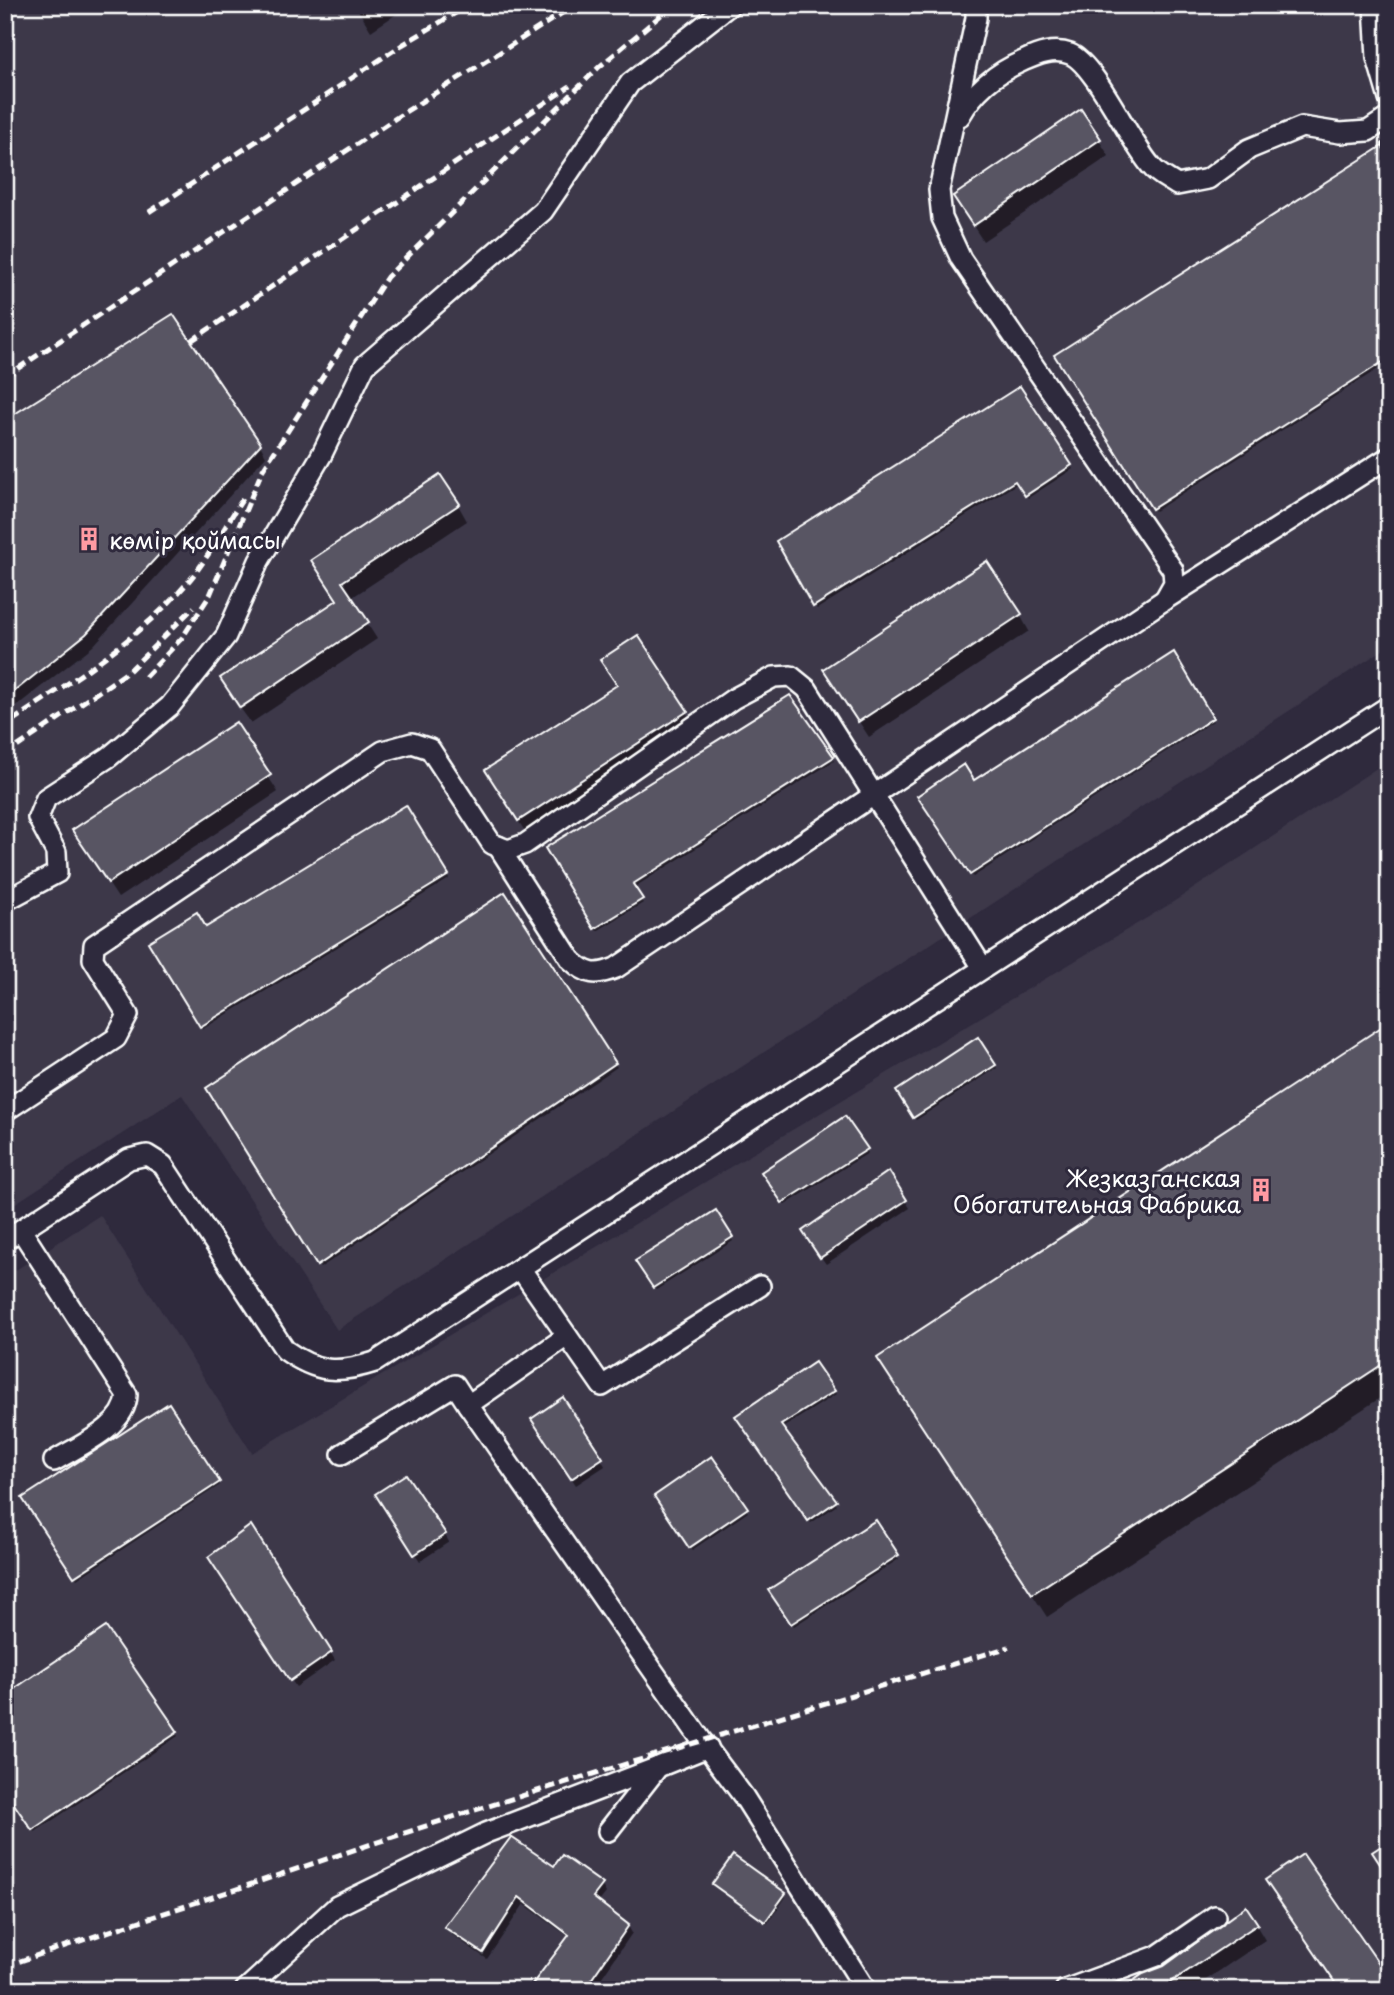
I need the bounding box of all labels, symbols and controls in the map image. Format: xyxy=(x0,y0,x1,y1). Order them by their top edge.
place label: көмір қоймасы xyxy=(109,522,281,557)
building icon: көмір қоймасы xyxy=(75,525,103,553)
place label: Жезказганская Обогатительная Фабрика xyxy=(953,1160,1242,1221)
building icon: Жезказганская Обогатительная Фабрика xyxy=(1247,1176,1275,1204)

